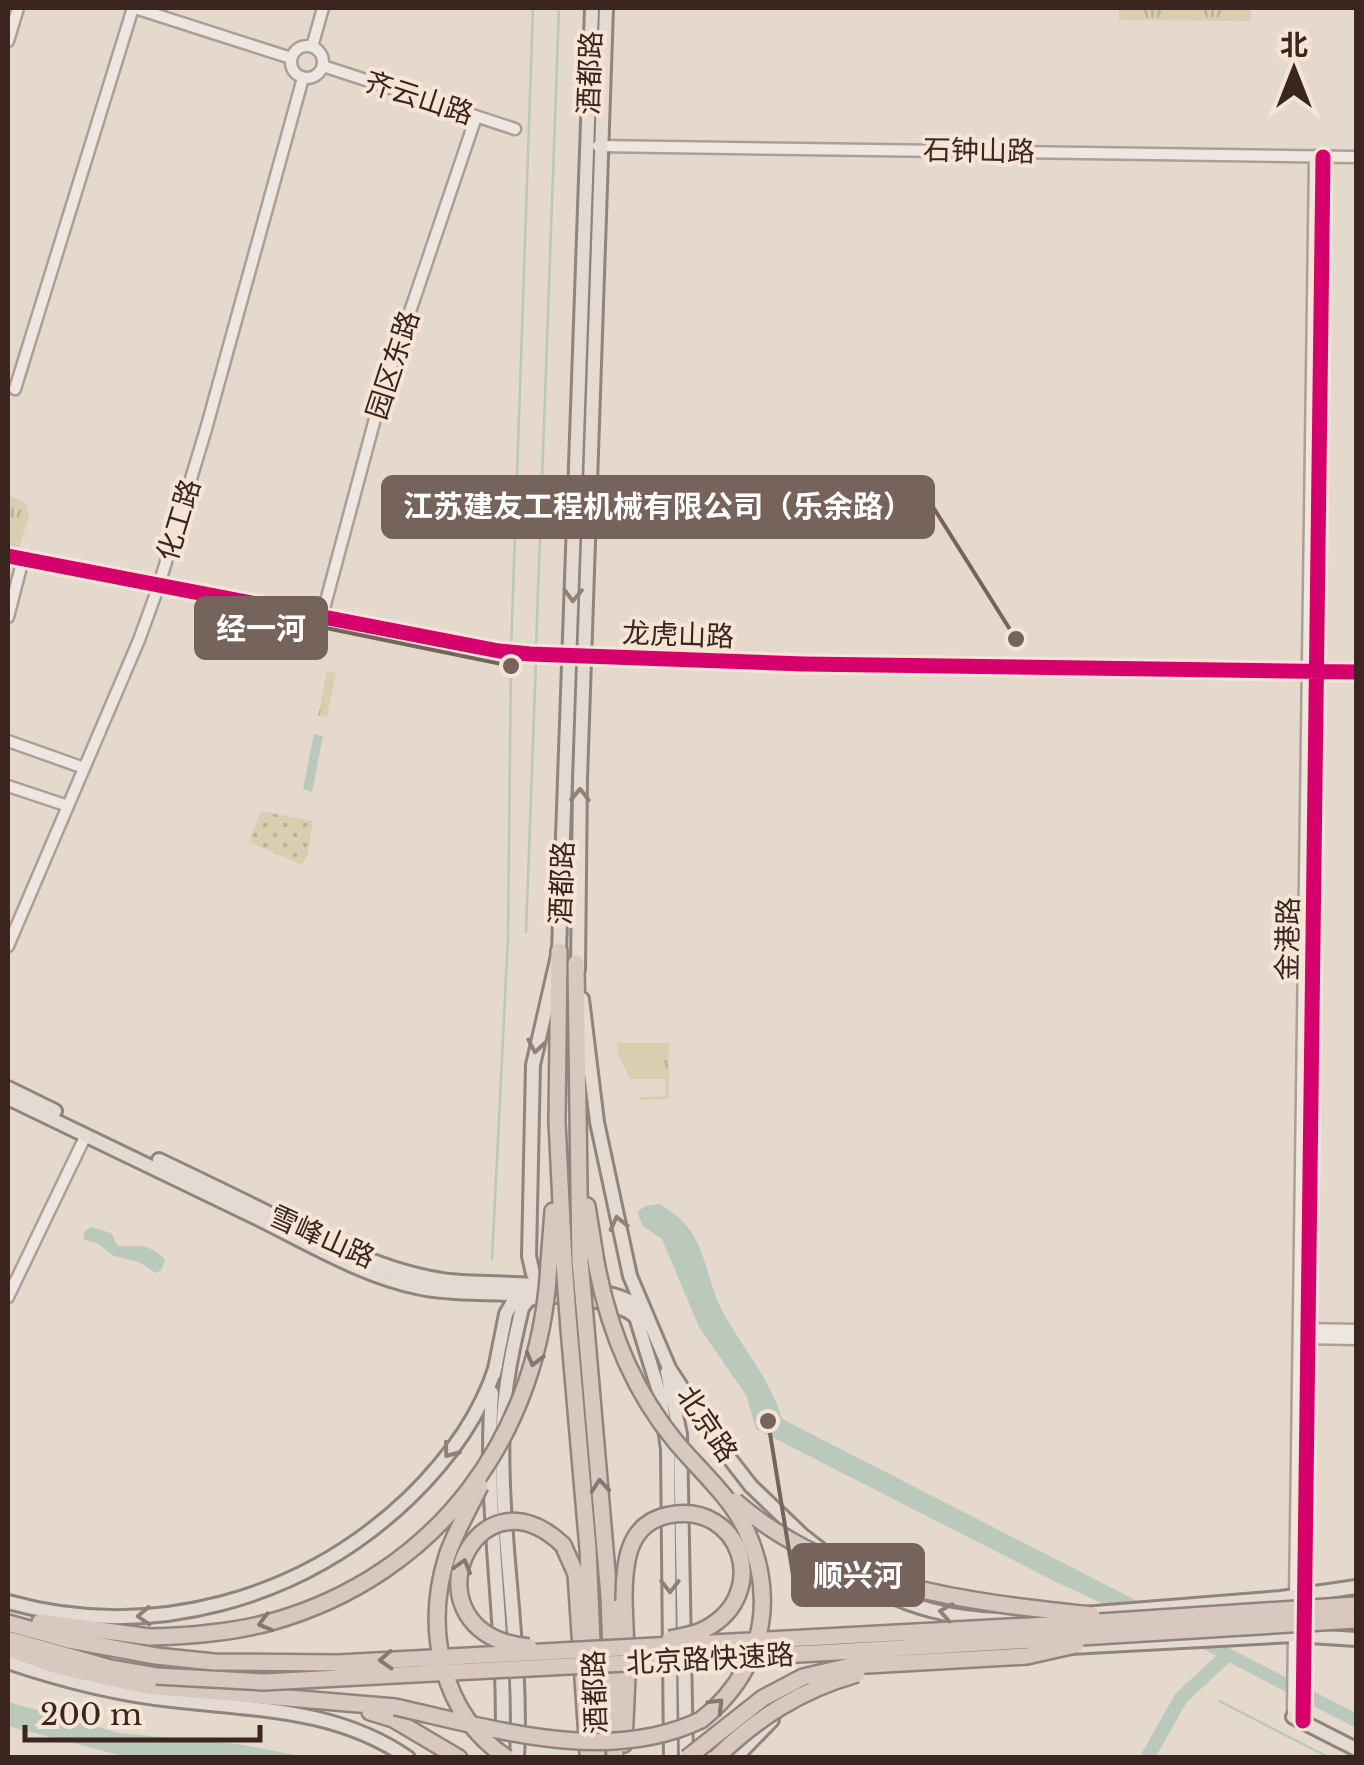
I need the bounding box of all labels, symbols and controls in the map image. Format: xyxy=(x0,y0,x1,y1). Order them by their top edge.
north arrow xyxy=(1244,20,1344,120)
text: 北 xyxy=(1280,28,1308,63)
street label: 酒都路 xyxy=(571,30,609,116)
street label: 齐云山路 xyxy=(360,64,478,132)
street label: 石钟山路 xyxy=(923,133,1035,169)
street label: 园区东路 xyxy=(359,306,427,424)
street label: 化工路 xyxy=(150,475,208,565)
callout: 江苏建友工程机械有限公司（乐余路） xyxy=(383,477,933,537)
text: 江苏建友工程机械有限公司（乐余路） xyxy=(403,488,913,525)
one-way arrow xyxy=(563,587,584,603)
callout: 经一河 xyxy=(196,598,326,658)
text: 经一河 xyxy=(216,610,306,647)
street label: 龙虎山路 xyxy=(621,616,735,654)
one-way arrow xyxy=(569,787,591,802)
street label: 酒都路 xyxy=(543,840,581,926)
street label: 金港路 xyxy=(1270,897,1306,981)
one-way arrow xyxy=(526,1038,547,1054)
street label: 雪峰山路 xyxy=(264,1198,380,1276)
one-way arrow xyxy=(609,1215,630,1232)
one-way arrow xyxy=(525,1350,546,1367)
street label: 北京路 xyxy=(669,1379,745,1469)
one-way arrow xyxy=(444,1440,461,1458)
one-way arrow xyxy=(589,1477,611,1493)
callout: 顺兴河 xyxy=(793,1545,923,1605)
one-way arrow xyxy=(451,1557,472,1575)
text: 顺兴河 xyxy=(813,1557,903,1594)
one-way arrow xyxy=(659,1578,681,1594)
one-way arrow xyxy=(938,1603,955,1624)
one-way arrow xyxy=(135,1605,151,1626)
one-way arrow xyxy=(257,1611,275,1632)
street label: 北京路快速路 xyxy=(625,1637,795,1681)
street label: 酒都路 xyxy=(576,1649,614,1735)
one-way arrow xyxy=(377,1650,393,1671)
scale bar xyxy=(25,1680,260,1742)
text: 200 m xyxy=(40,1696,142,1733)
one-way arrow xyxy=(705,1698,723,1716)

